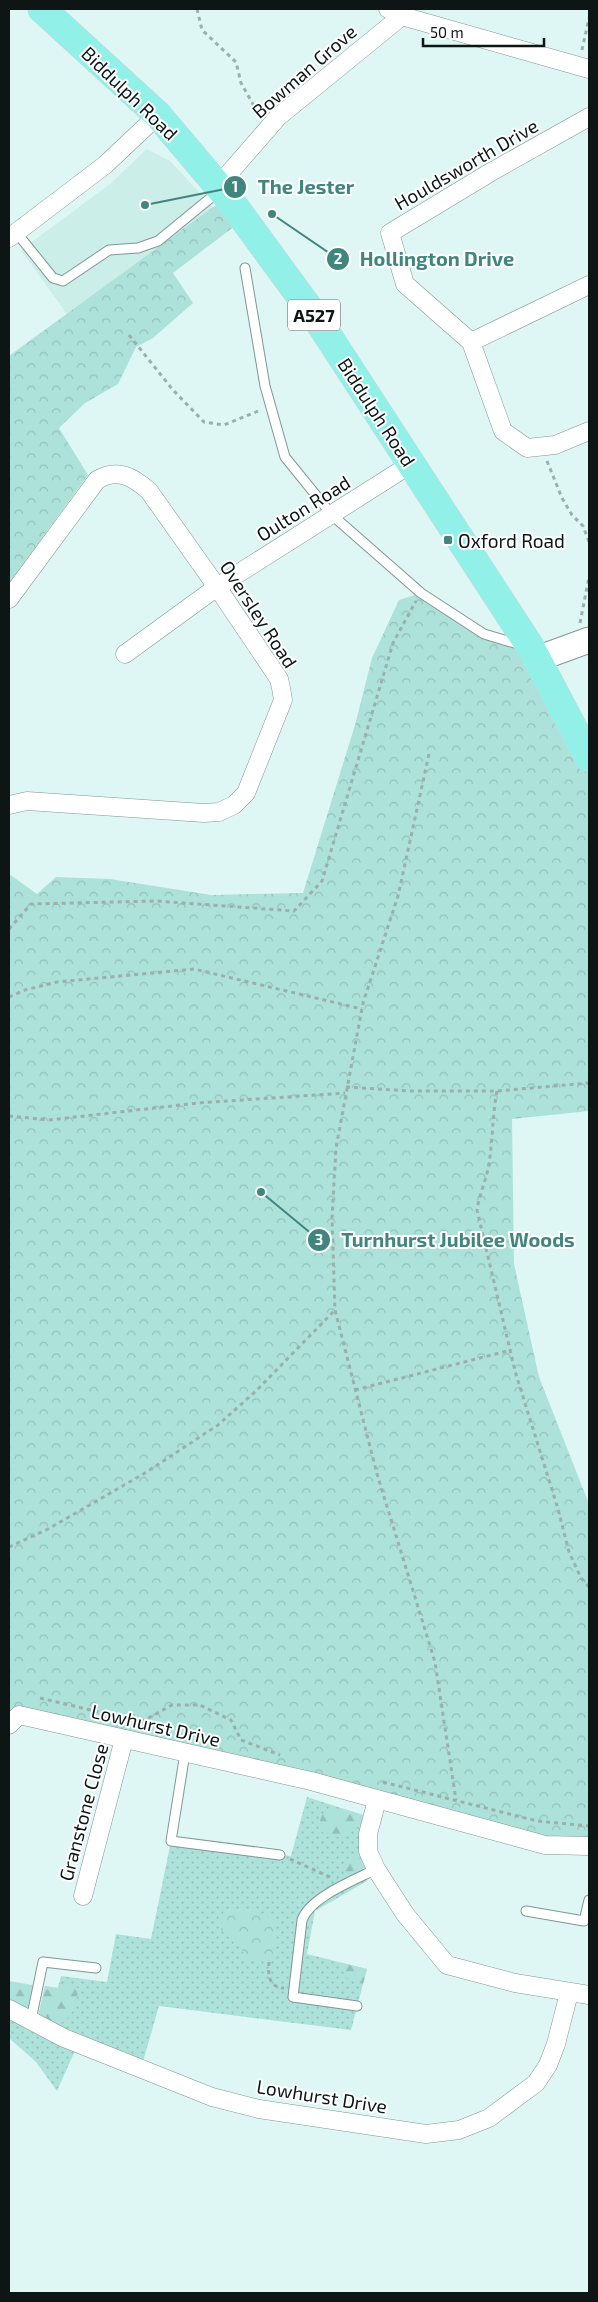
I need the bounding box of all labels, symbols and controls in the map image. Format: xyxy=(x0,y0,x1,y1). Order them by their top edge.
scale bar xyxy=(423,15,544,47)
street label: Bowman Grove xyxy=(247,19,361,123)
text: 50 m xyxy=(430,23,464,41)
street label: Biddulph Road xyxy=(77,41,183,145)
street label: Houldsworth Drive xyxy=(390,114,542,214)
callout: The Jester xyxy=(223,169,365,204)
text: The Jester xyxy=(258,174,355,198)
text: 1 xyxy=(232,177,238,195)
callout: Hollington Drive xyxy=(325,241,525,276)
text: Hollington Drive xyxy=(360,246,514,270)
text: 2 xyxy=(334,249,343,267)
road number: A527 xyxy=(288,300,340,330)
street label: Biddulph Road xyxy=(333,353,421,471)
street label: Oulton Road xyxy=(252,470,354,546)
place label: Oxford Road xyxy=(458,529,565,552)
marker: Oxford Road xyxy=(442,534,454,546)
street label: Oversley Road xyxy=(216,556,302,672)
callout: Turnhurst Jubilee Woods xyxy=(306,1223,585,1258)
text: Turnhurst Jubilee Woods xyxy=(341,1227,575,1251)
text: 3 xyxy=(315,1230,323,1248)
street label: Lowhurst Drive xyxy=(89,1699,223,1751)
street label: Granstone Close xyxy=(54,1741,112,1883)
street label: Lowhurst Drive xyxy=(255,2074,389,2118)

